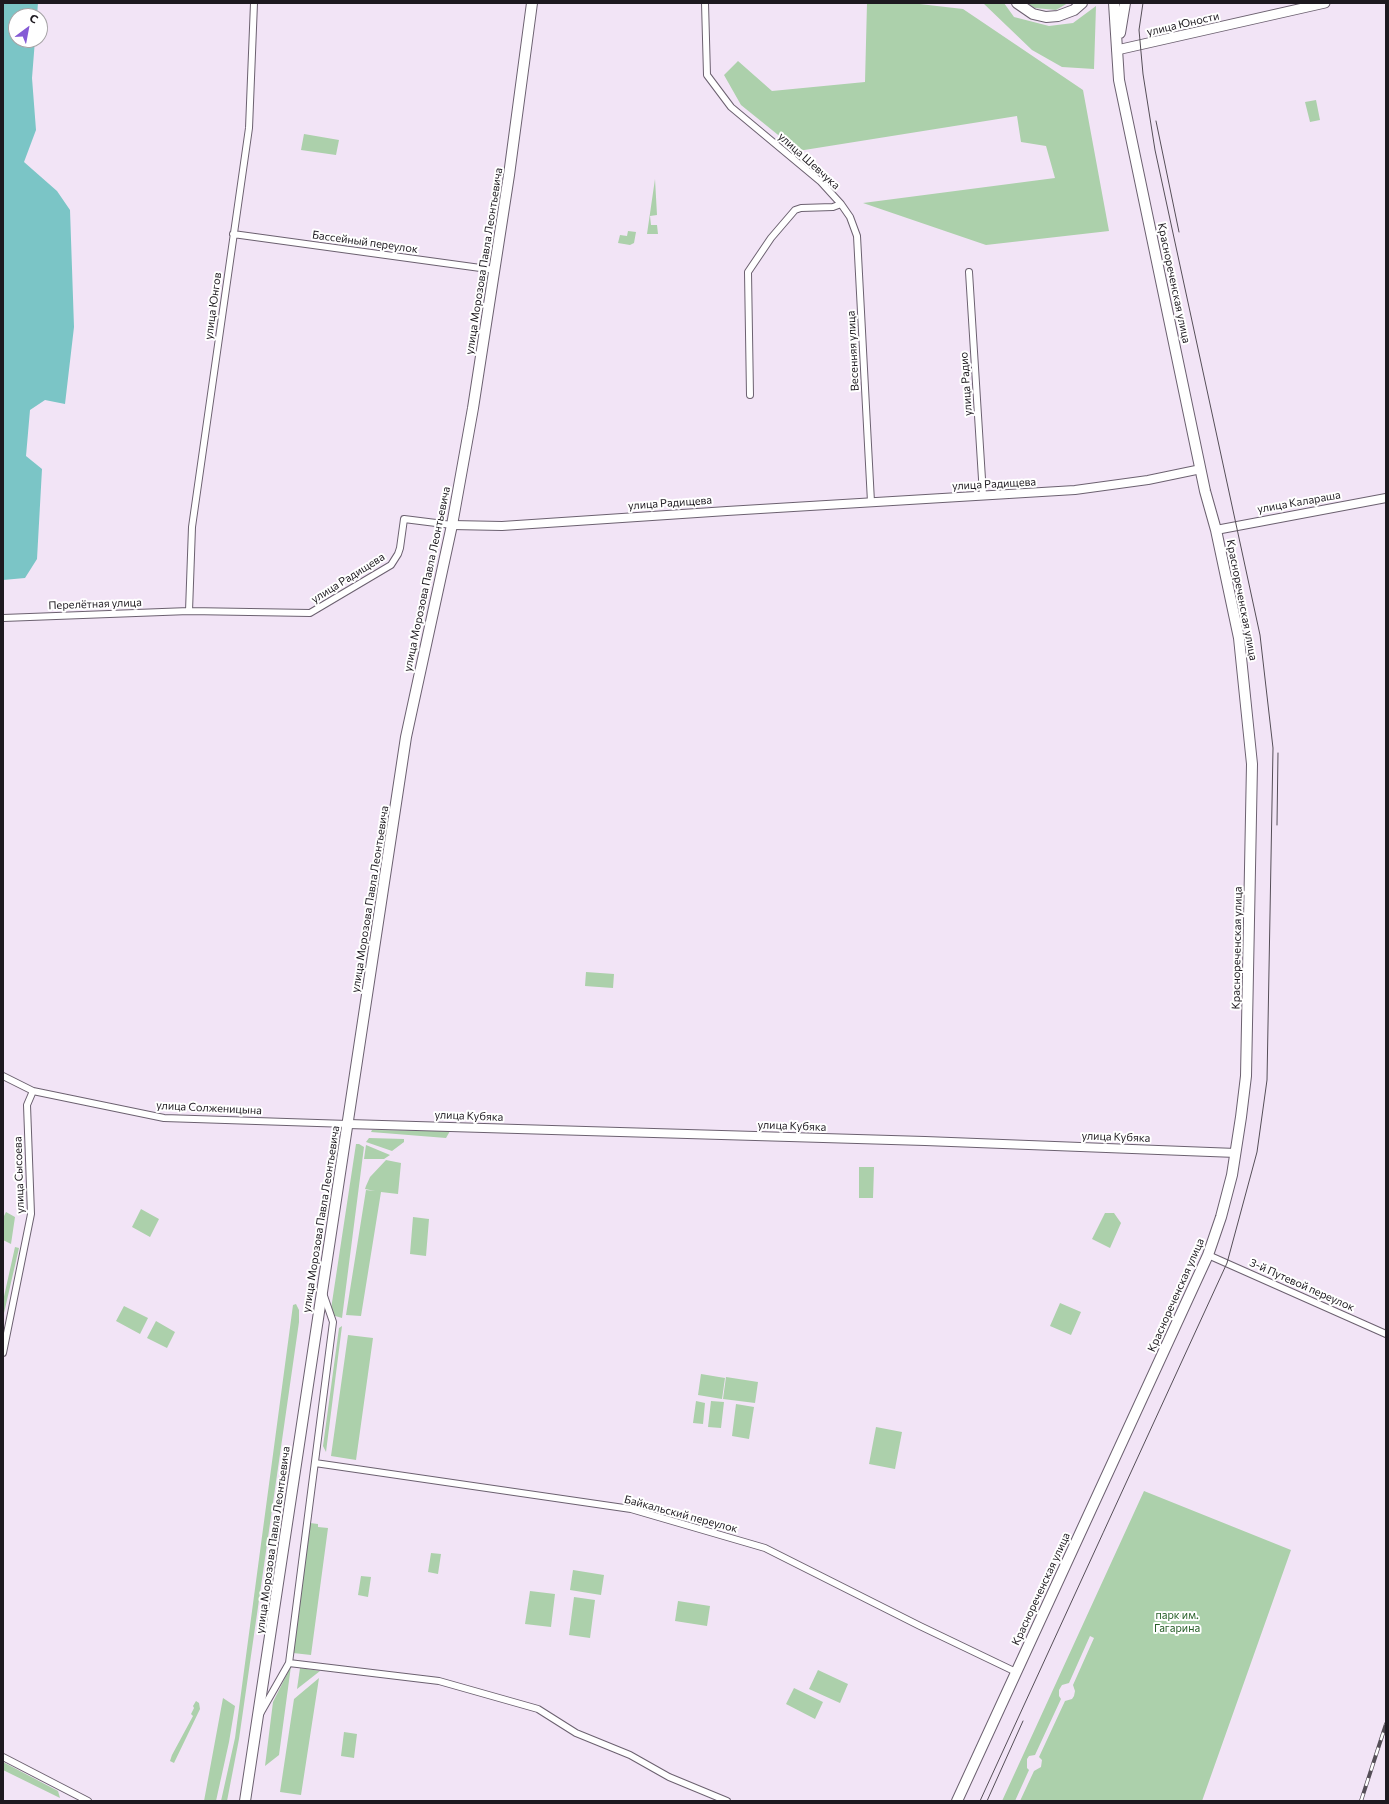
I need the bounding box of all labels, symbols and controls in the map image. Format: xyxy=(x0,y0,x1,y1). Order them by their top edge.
north arrow xyxy=(8,8,48,48)
street label: улица Юности xyxy=(1146,9,1220,39)
text: С xyxy=(27,11,41,26)
street label: улица Шевчука xyxy=(775,130,843,192)
street label: улица Морозова Павла Леонтьевича xyxy=(463,167,505,355)
street label: Краснореченская улица xyxy=(1155,222,1193,344)
street label: Бассейный переулок xyxy=(311,228,419,256)
street label: улица Юнгов xyxy=(202,272,224,340)
street label: Весенняя улица xyxy=(844,310,862,392)
street label: улица Радио xyxy=(957,352,975,416)
street label: улица Радищева xyxy=(952,475,1036,493)
street label: улица Морозова Павла Леонтьевича xyxy=(401,485,453,673)
street label: улица Калараша xyxy=(1256,488,1342,516)
street label: улица Радищева xyxy=(628,493,712,513)
street label: Краснореченская улица xyxy=(1224,538,1260,662)
street label: улица Радищева xyxy=(309,550,387,606)
street label: Перелётная улица xyxy=(48,596,142,612)
street label: улица Морозова Павла Леонтьевича xyxy=(349,805,391,993)
street label: Краснореченская улица xyxy=(1229,886,1245,1010)
street label: улица Солженицына xyxy=(156,1099,262,1117)
street label: улица Кубяка xyxy=(434,1108,504,1124)
street label: улица Кубяка xyxy=(757,1118,827,1134)
street label: улица Морозова Павла Леонтьевича xyxy=(300,1125,342,1313)
street label: улица Кубяка xyxy=(1081,1129,1151,1145)
street label: улица Сысоева xyxy=(11,1136,27,1214)
street label: Краснореченская улица xyxy=(1145,1236,1207,1354)
street label: 3-й Путевой переулок xyxy=(1248,1256,1356,1314)
street label: улица Морозова Павла Леонтьевича xyxy=(253,1446,293,1634)
street label: Байкальский переулок xyxy=(623,1493,739,1535)
street label: Краснореченская улица xyxy=(1009,1531,1073,1647)
park label: парк им. Гагарина xyxy=(1154,1608,1200,1634)

